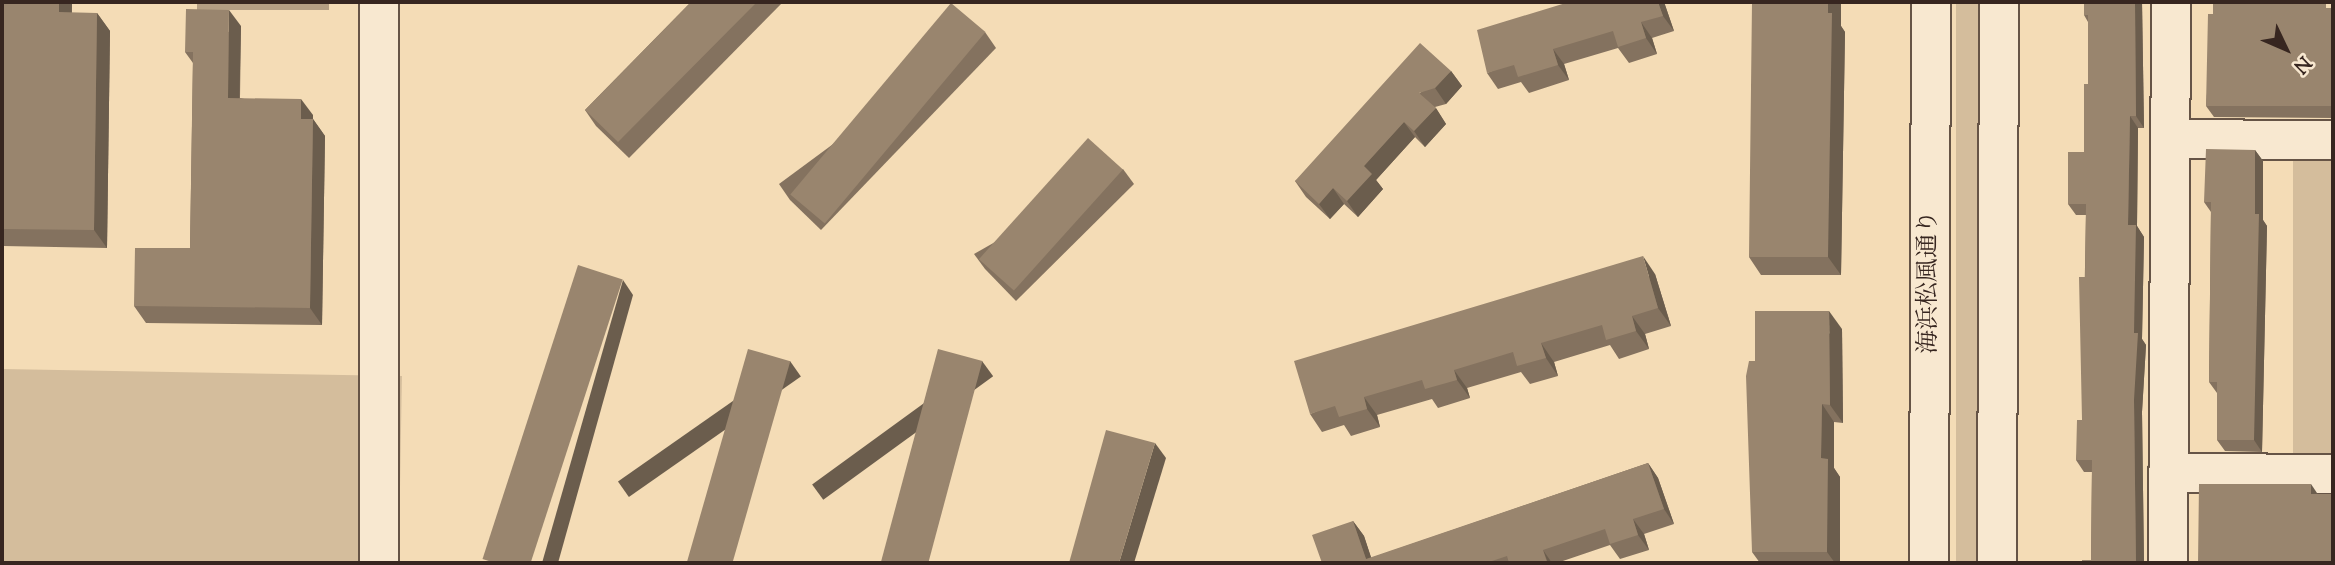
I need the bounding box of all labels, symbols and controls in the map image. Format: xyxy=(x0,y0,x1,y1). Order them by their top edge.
north arrow xyxy=(2251,14,2321,84)
text: N xyxy=(2286,49,2316,79)
street label: 海浜松風通り xyxy=(1916,210,1944,354)

